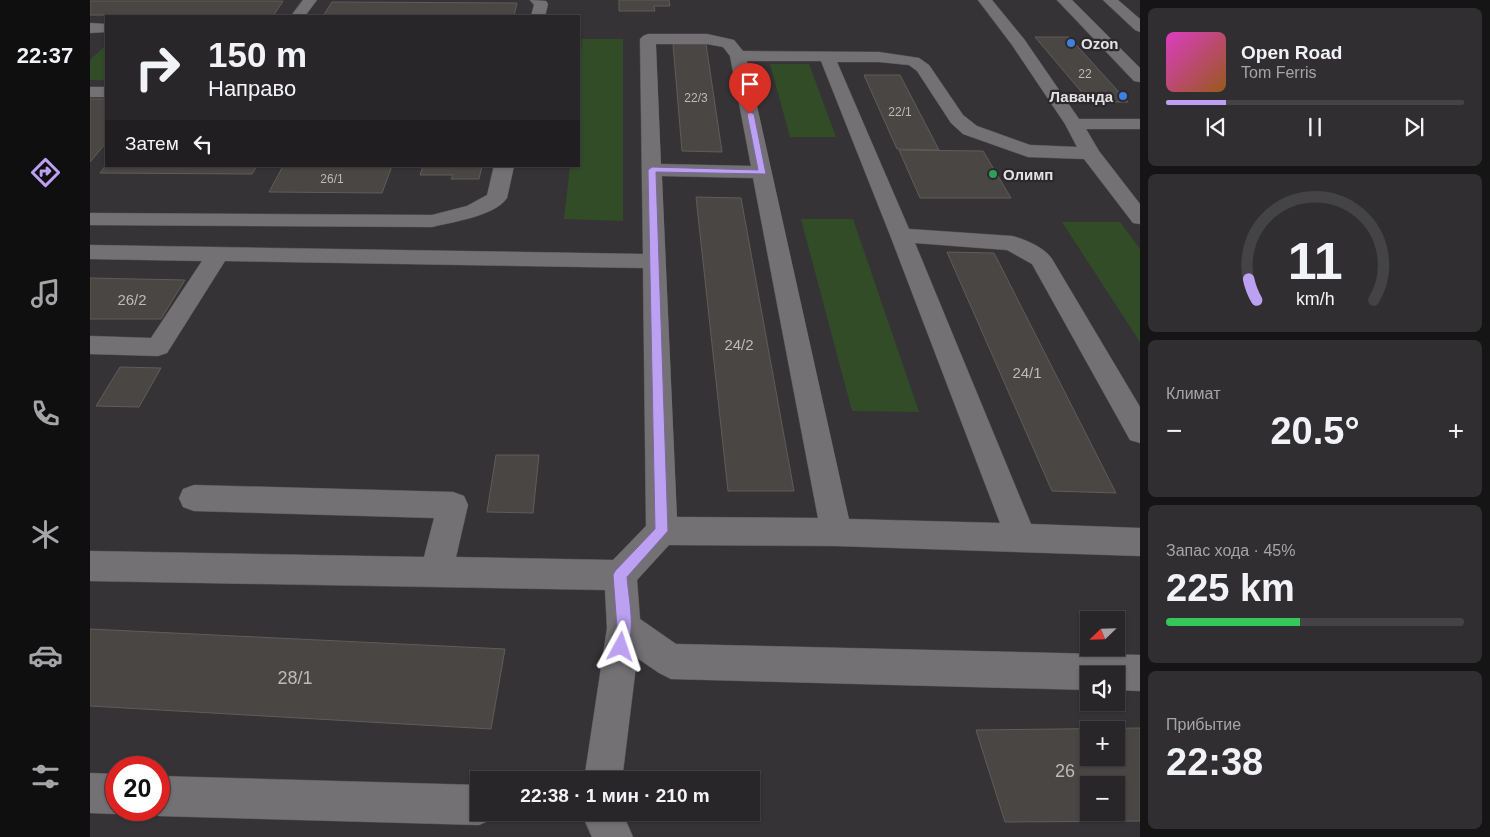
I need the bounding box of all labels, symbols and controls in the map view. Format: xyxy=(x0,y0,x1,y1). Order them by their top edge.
icon: right xyxy=(125,35,190,100)
text: 150 m xyxy=(208,35,307,74)
place label: Ozon xyxy=(1081,35,1119,52)
marker: Ozon xyxy=(1065,37,1077,49)
text: Open Road xyxy=(1241,42,1342,63)
text: 22:37 xyxy=(17,43,73,68)
pin xyxy=(729,63,771,114)
text: Tom Ferris xyxy=(1241,64,1317,81)
house number: 22 xyxy=(1078,67,1092,81)
icon: arrive xyxy=(736,70,764,98)
text: Направо xyxy=(208,76,296,101)
place label: Лаванда xyxy=(1049,88,1114,105)
marker: Лаванда xyxy=(1117,90,1129,102)
house number: 22/3 xyxy=(684,91,708,105)
house number: 22/1 xyxy=(888,105,912,119)
icon: previous xyxy=(1202,113,1230,141)
icon: pause xyxy=(1301,113,1329,141)
icon: next xyxy=(1400,113,1428,141)
icon: left xyxy=(189,130,217,158)
text: Затем xyxy=(125,133,179,154)
icon: directions xyxy=(28,155,63,190)
place label: Олимп xyxy=(1003,166,1053,183)
marker: Олимп xyxy=(987,168,999,180)
house number: 26/1 xyxy=(320,172,344,186)
text: 11 xyxy=(1288,232,1342,290)
icon: music xyxy=(28,276,63,311)
text: km/h xyxy=(1296,289,1334,309)
house number: 26/2 xyxy=(117,291,147,308)
house number: 24/2 xyxy=(724,336,754,353)
house number: 24/1 xyxy=(1012,364,1042,381)
text: Климат xyxy=(1166,385,1220,402)
icon: phone xyxy=(28,396,63,431)
text: 20.5° xyxy=(1270,410,1360,452)
text: − xyxy=(1166,415,1182,446)
text: + xyxy=(1448,415,1464,446)
icon: climate xyxy=(28,517,63,552)
text: Запас хода · 45% xyxy=(1166,542,1295,559)
text: 225 km xyxy=(1166,567,1295,609)
north arrow xyxy=(1080,611,1125,656)
map controls xyxy=(1080,611,1125,821)
position arrow xyxy=(594,620,646,672)
icon: car xyxy=(28,638,63,673)
button: sound xyxy=(1080,666,1125,711)
house number: 28/1 xyxy=(277,668,313,688)
text: Прибытие xyxy=(1166,716,1241,733)
button: + xyxy=(1080,721,1125,766)
text: 22:38 xyxy=(1166,741,1263,783)
speed limit sign: 20 xyxy=(105,756,170,821)
icon: filters xyxy=(28,759,63,794)
house number: 26 xyxy=(1055,761,1075,781)
button: − xyxy=(1080,776,1125,821)
text: 22:38 · 1 мин · 210 m xyxy=(520,785,710,806)

